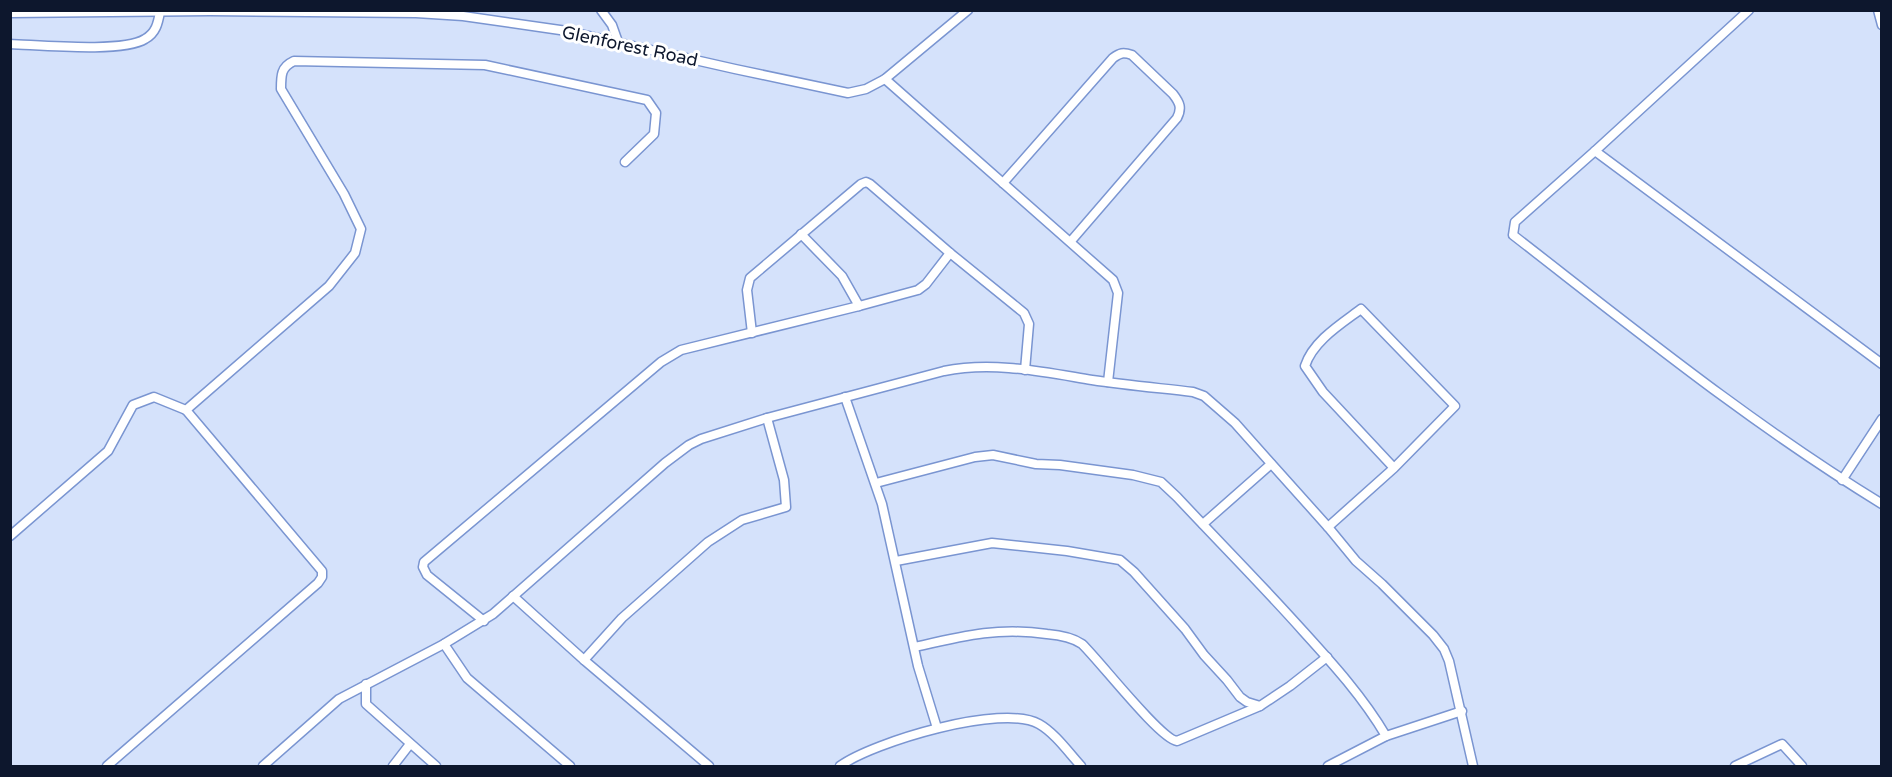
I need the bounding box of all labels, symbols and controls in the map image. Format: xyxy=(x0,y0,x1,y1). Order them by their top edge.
street label: Glenforest Road xyxy=(560,21,700,71)

